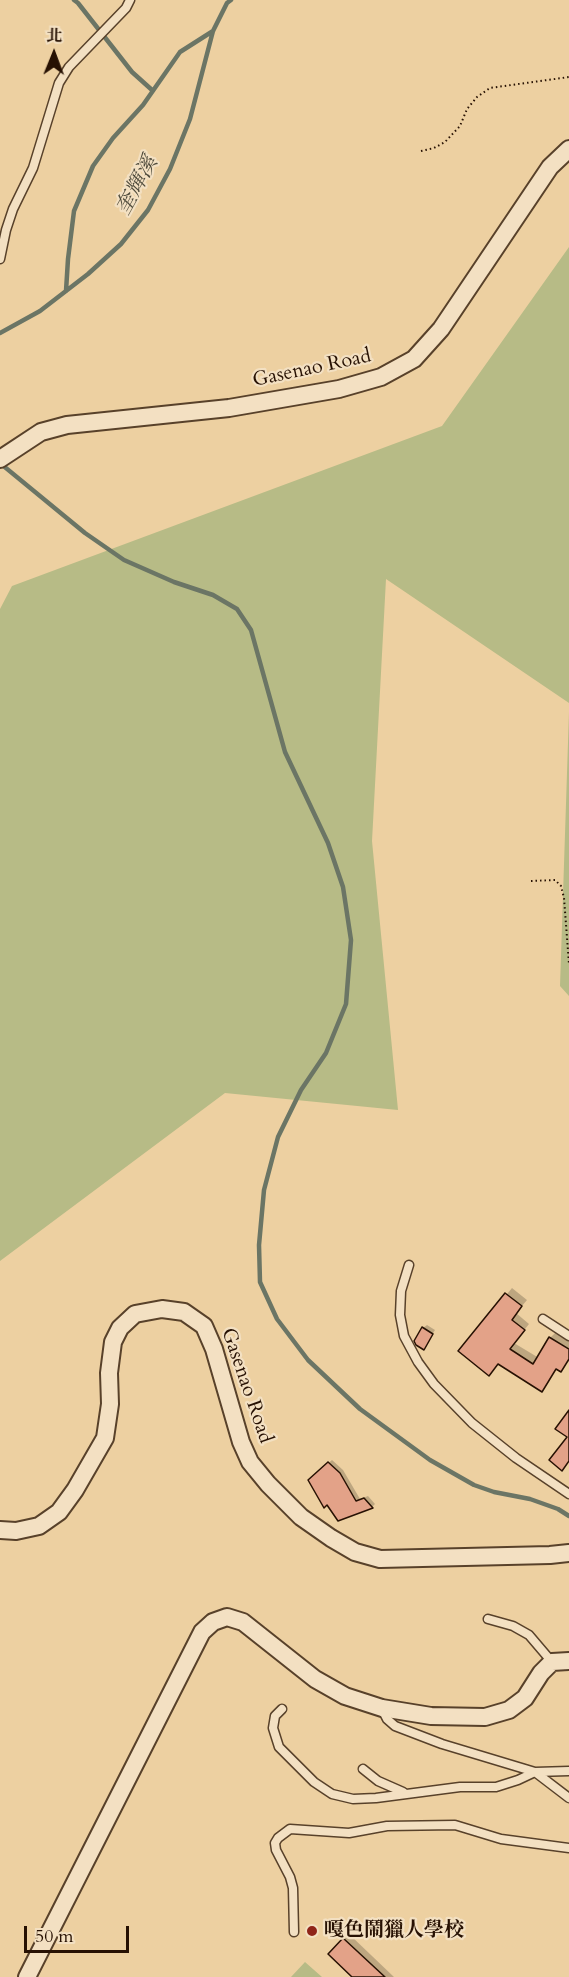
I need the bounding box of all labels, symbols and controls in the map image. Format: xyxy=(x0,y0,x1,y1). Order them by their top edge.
north arrow xyxy=(24,24,84,84)
text: 北 xyxy=(46,25,63,47)
water label: 奎輝溪 xyxy=(112,152,164,220)
street label: Gasenao Road xyxy=(251,345,373,393)
street label: Gasenao Road xyxy=(215,1325,277,1447)
scale bar xyxy=(27,1914,132,1952)
place label: 嘎色鬧獵人學校 xyxy=(324,1919,464,1943)
text: 50 m xyxy=(35,1924,74,1949)
marker: 嘎色鬧獵人學校 xyxy=(305,1924,319,1938)

